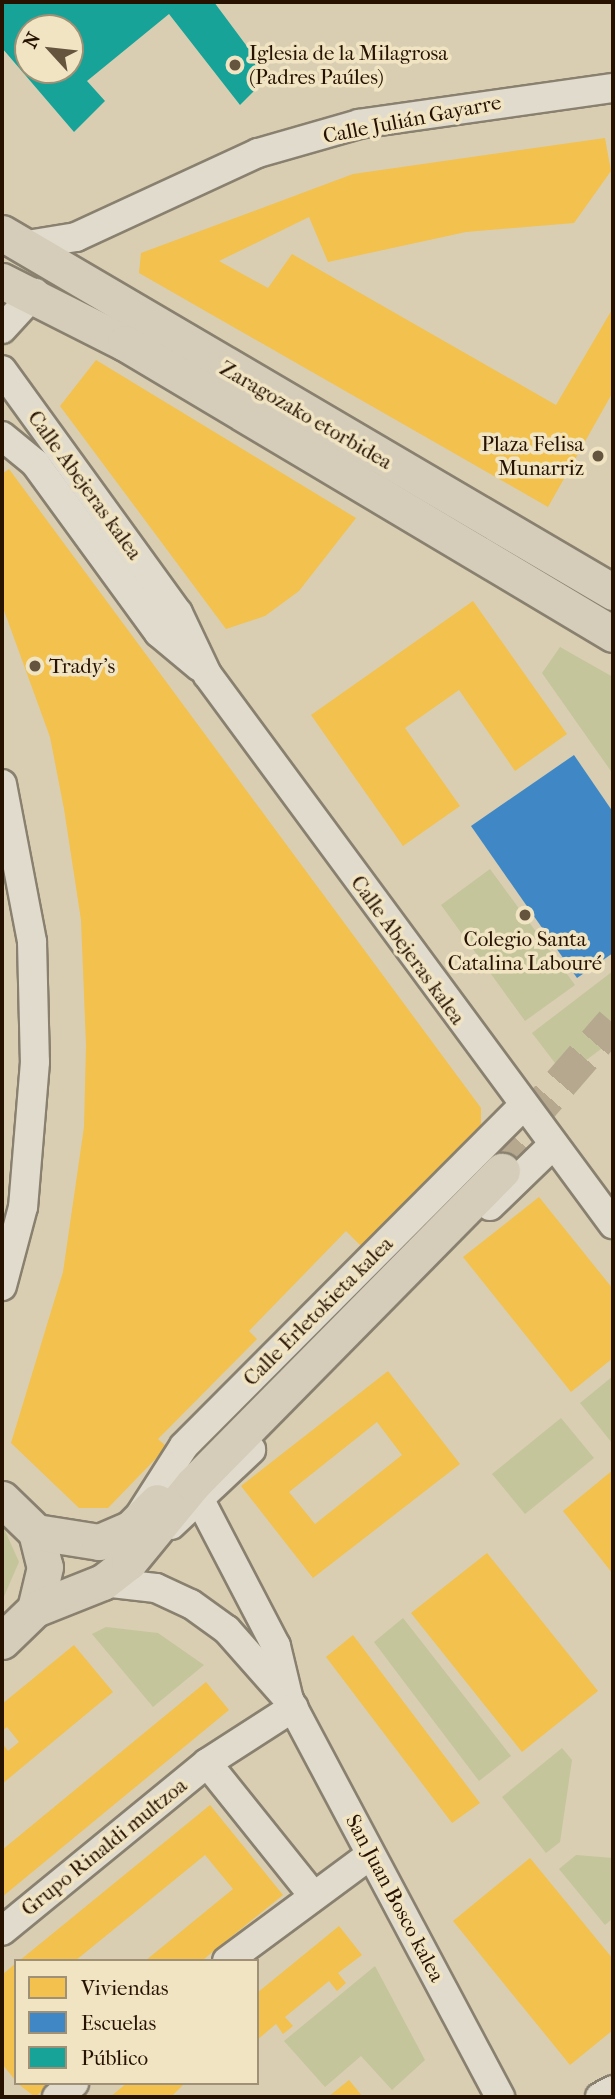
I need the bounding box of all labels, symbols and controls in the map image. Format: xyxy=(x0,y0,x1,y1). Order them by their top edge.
north arrow xyxy=(14,14,84,84)
text: N xyxy=(19,29,45,52)
place label: Iglesia de la Milagrosa (Padres Paúles) xyxy=(249,40,448,90)
marker: Iglesia de la Milagrosa (Padres Paúles) xyxy=(227,57,243,73)
street label: Calle Julián Gayarre xyxy=(321,89,503,149)
street label: Zaragozako etorbidea xyxy=(215,355,397,475)
street label: Calle Abejeras kalea xyxy=(22,406,148,564)
place label: Plaza Felisa Munarriz xyxy=(481,431,584,481)
marker: Plaza Felisa Munarriz xyxy=(590,448,606,464)
place label: Trady's xyxy=(49,653,115,679)
marker: Trady's xyxy=(27,658,43,674)
street label: Calle Abejeras kalea xyxy=(345,871,471,1029)
marker: Colegio Santa Catalina Labouré xyxy=(517,907,533,923)
place label: Colegio Santa Catalina Labouré xyxy=(448,926,602,976)
street label: Calle Erletokieta kalea xyxy=(238,1231,398,1391)
street label: Grupo Rinaldi multzoa xyxy=(16,1773,192,1921)
street label: San Juan Bosco kalea xyxy=(340,1810,450,1986)
legend xyxy=(14,1959,259,2085)
text: Viviendas xyxy=(81,1976,168,2000)
text: Escuelas xyxy=(81,2011,156,2035)
text: Público xyxy=(81,2046,148,2070)

